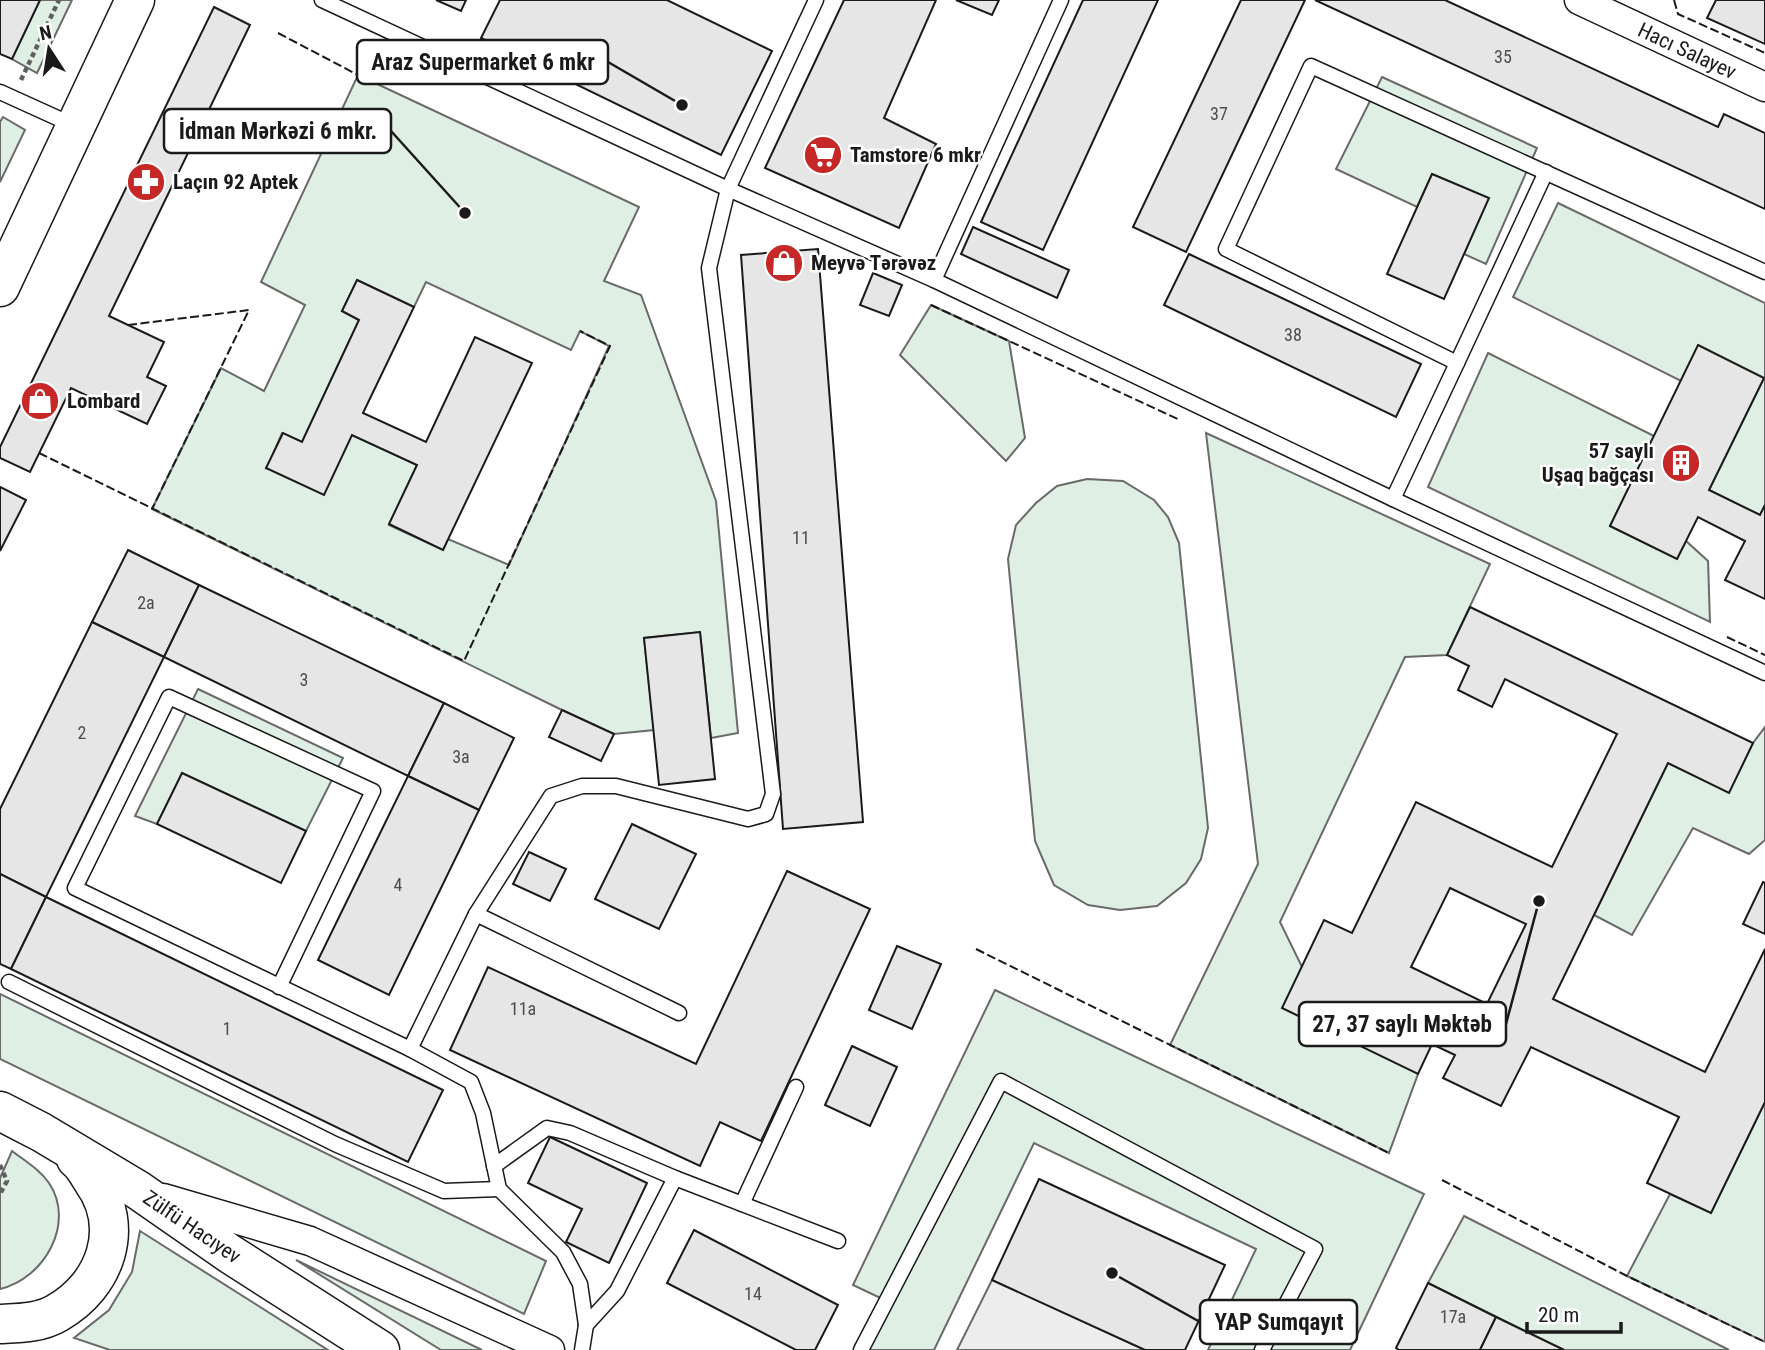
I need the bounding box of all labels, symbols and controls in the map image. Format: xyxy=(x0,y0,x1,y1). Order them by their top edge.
north arrow xyxy=(14,14,84,84)
street label: Hacı Salayev xyxy=(1634,18,1740,84)
text: N xyxy=(37,20,54,45)
callout: Araz Supermarket 6 mkr xyxy=(357,40,608,84)
house number: 35 xyxy=(1494,46,1512,67)
text: Araz Supermarket 6 mkr xyxy=(371,49,595,76)
house number: 37 xyxy=(1210,103,1228,124)
callout: İdman Mәrkәzi 6 mkr. xyxy=(164,109,391,153)
text: İdman Mәrkәzi 6 mkr. xyxy=(179,117,377,145)
supermarket icon: Tamstore 6 mkr xyxy=(802,134,844,176)
place label: Tamstore 6 mkr xyxy=(850,143,981,167)
pharmacy icon: Laçın 92 Aptek xyxy=(125,161,167,203)
place label: Laçın 92 Aptek xyxy=(173,170,299,194)
shop icon: Meyvə Tərəvəz xyxy=(763,242,805,284)
place label: Meyvə Tərəvəz xyxy=(811,251,936,275)
house number: 38 xyxy=(1284,324,1302,345)
shop icon: Lombard xyxy=(19,380,61,422)
place label: Lombard xyxy=(67,389,141,413)
place label: 57 saylı Uşaq bağçası xyxy=(1542,439,1654,487)
building icon: 57 saylı Uşaq bağçası xyxy=(1660,442,1702,484)
house number: 11 xyxy=(792,527,810,548)
house number: 2a xyxy=(137,592,155,613)
house number: 3 xyxy=(300,669,308,690)
house number: 2 xyxy=(78,722,87,743)
house number: 3a xyxy=(452,746,470,767)
house number: 4 xyxy=(394,874,403,895)
house number: 11a xyxy=(510,998,536,1019)
callout: 27, 37 saylı Məktəb xyxy=(1299,1002,1506,1046)
text: 27, 37 saylı Məktəb xyxy=(1312,1011,1492,1038)
house number: 1 xyxy=(223,1018,231,1039)
street label: Zülfü Hacıyev xyxy=(139,1186,245,1268)
house number: 14 xyxy=(744,1283,762,1304)
scale bar xyxy=(1527,1290,1622,1334)
callout: YAP Sumqayıt xyxy=(1200,1300,1357,1344)
text: 20 m xyxy=(1538,1303,1579,1327)
house number: 17a xyxy=(1440,1306,1466,1327)
text: YAP Sumqayıt xyxy=(1214,1309,1344,1336)

